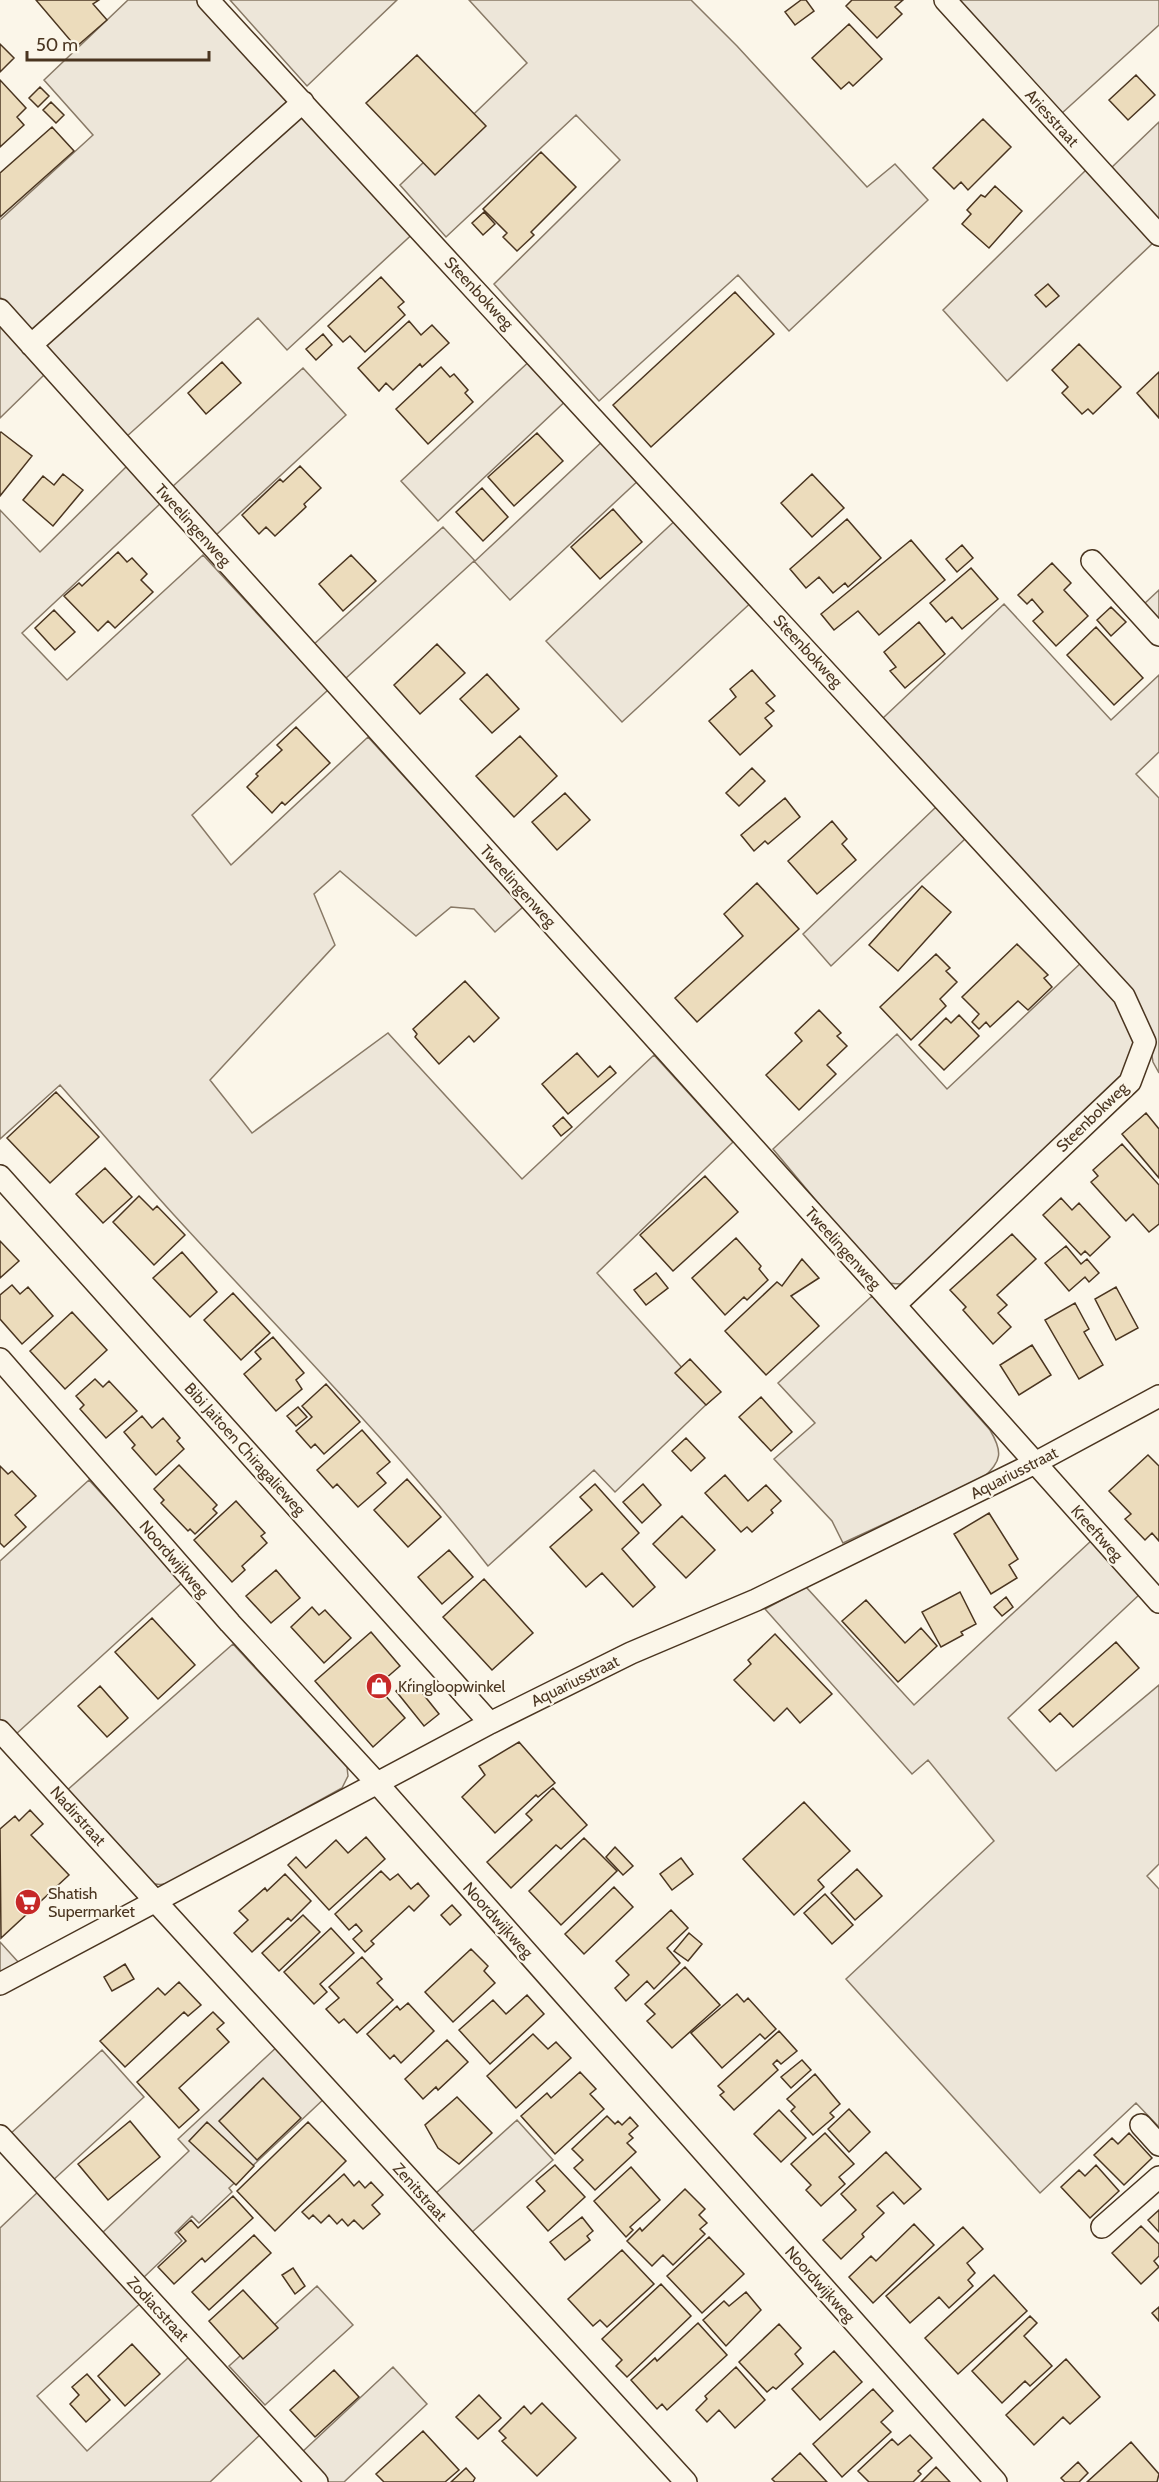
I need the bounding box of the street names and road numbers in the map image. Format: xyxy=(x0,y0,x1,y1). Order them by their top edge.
street label: Ariesstraat xyxy=(1021,85,1083,151)
street label: Steenbokweg xyxy=(441,253,518,334)
street label: Tweelingenweg xyxy=(151,480,236,571)
street label: Steenbokweg xyxy=(770,611,847,692)
street label: Tweelingenweg xyxy=(476,841,561,932)
street label: Steenbokweg xyxy=(1052,1077,1133,1156)
street label: Tweelingenweg xyxy=(801,1203,886,1294)
street label: Bibi Jaitoen Chiragalieweg xyxy=(180,1379,310,1520)
street label: Aquariusstraat xyxy=(967,1443,1061,1503)
street label: Kreeftweg xyxy=(1067,1501,1128,1566)
street label: Noordwijkweg xyxy=(135,1517,213,1602)
street label: Aquariusstraat xyxy=(528,1651,623,1711)
street label: Nadirstraat xyxy=(46,1782,110,1850)
street label: Noordwijkweg xyxy=(459,1878,538,1963)
street label: Zenitstraat xyxy=(389,2159,451,2225)
street label: Noordwijkweg xyxy=(781,2242,860,2327)
street label: Zodiacstraat xyxy=(123,2273,193,2346)

